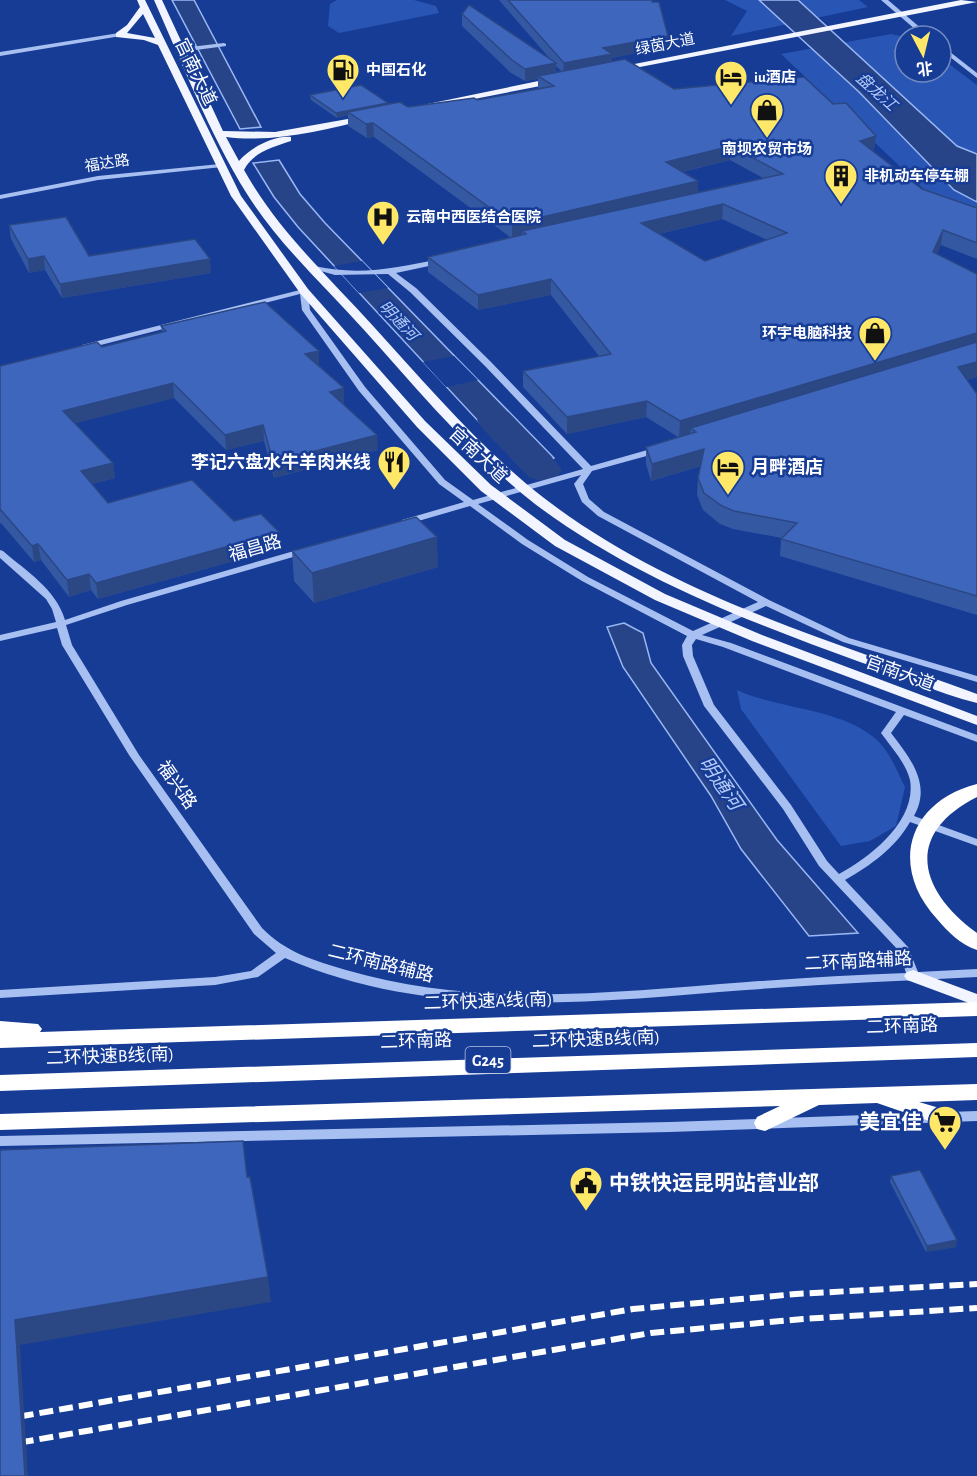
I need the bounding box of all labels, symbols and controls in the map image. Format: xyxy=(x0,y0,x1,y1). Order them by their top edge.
north arrow xyxy=(893,24,953,84)
street label: 绿茵大道 xyxy=(634,30,696,58)
street label: 官南大道 xyxy=(171,35,221,109)
fuel station icon: 中国石化 xyxy=(325,52,361,99)
hotel icon: iu酒店 xyxy=(713,59,749,106)
text: 北 xyxy=(916,59,934,78)
place label: 中国石化 xyxy=(366,61,426,78)
place label: iu酒店 xyxy=(754,69,796,85)
water label: 盘龙江 xyxy=(853,69,902,115)
shop icon: 南坝农贸市场 xyxy=(749,92,785,139)
place label: 南坝农贸市场 xyxy=(722,141,812,157)
street label: 福达路 xyxy=(84,152,130,174)
building icon: 非机动车停车棚 xyxy=(823,158,859,205)
place label: 非机动车停车棚 xyxy=(864,167,969,184)
hospital icon: 云南中西医结合医院 xyxy=(365,199,401,246)
place label: 云南中西医结合医院 xyxy=(406,209,541,225)
water label: 明通河 xyxy=(376,297,424,346)
shop icon: 环宇电脑科技 xyxy=(857,315,893,362)
place label: 环宇电脑科技 xyxy=(762,325,852,341)
street label: 官南大道 xyxy=(445,423,511,487)
restaurant icon: 李记六盘水牛羊肉米线 xyxy=(376,444,412,491)
hotel icon: 月畔酒店 xyxy=(710,449,746,496)
place label: 李记六盘水牛羊肉米线 xyxy=(191,452,371,472)
place label: 月畔酒店 xyxy=(751,457,823,477)
street label: 福昌路 xyxy=(226,531,284,565)
street label: 官南大道 xyxy=(863,651,937,695)
water label: 明通河 xyxy=(695,753,749,817)
street label: 福兴路 xyxy=(153,757,201,813)
street label: 二环南路辅路 xyxy=(326,940,436,986)
street label: 二环南路辅路 xyxy=(804,948,912,974)
street label: 二环快速A线(南) xyxy=(423,989,553,1013)
street label: 二环南路 xyxy=(866,1015,938,1037)
street label: 二环快速B线(南) xyxy=(532,1027,660,1051)
street label: 二环南路 xyxy=(380,1030,452,1052)
street label: 二环快速B线(南) xyxy=(46,1044,174,1068)
road number: G245 xyxy=(466,1047,510,1073)
supermarket icon: 美宜佳 xyxy=(927,1104,963,1151)
place label: 美宜佳 xyxy=(859,1111,922,1133)
public building icon: 中铁快运昆明站营业部 xyxy=(568,1165,604,1212)
place label: 中铁快运昆明站营业部 xyxy=(609,1172,819,1194)

